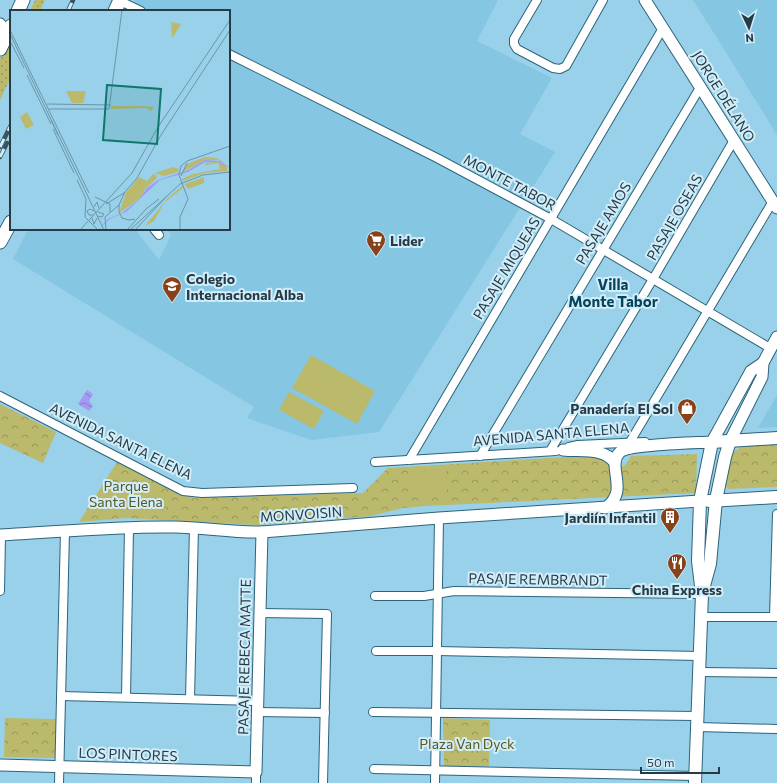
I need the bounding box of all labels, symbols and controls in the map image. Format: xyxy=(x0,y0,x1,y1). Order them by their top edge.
north arrow xyxy=(729,8,769,48)
inset map xyxy=(10,10,230,230)
text: N xyxy=(745,32,754,45)
street label: JORGE DÉLANO xyxy=(689,47,759,145)
street label: MONTE TABOR xyxy=(461,150,559,214)
street label: PASAJE OSEAS xyxy=(643,171,705,263)
street label: PASAJE AMOS xyxy=(572,179,634,267)
street label: PASAJE MIQUEAS xyxy=(469,214,543,322)
supermarket icon: Lider xyxy=(365,229,387,257)
place label: Lider xyxy=(390,232,424,249)
place label: Colegio Internacional Alba xyxy=(186,270,304,303)
school or university icon: Colegio Internacional Alba xyxy=(161,275,183,303)
district label: Villa Monte Tabor xyxy=(568,275,658,310)
shop icon: Panadería El Sol xyxy=(676,397,698,425)
street label: AVENIDA SANTA ELENA xyxy=(47,399,195,483)
place label: Panadería El Sol xyxy=(570,400,673,417)
street label: AVENIDA SANTA ELENA xyxy=(472,419,630,449)
park label: Parque Santa Elena xyxy=(89,477,163,510)
street label: MONVOISIN xyxy=(259,503,343,525)
building icon: Jardiín Infantil xyxy=(659,506,681,534)
place label: Jardiín Infantil xyxy=(565,509,656,526)
restaurant icon: China Express xyxy=(666,552,688,580)
street label: PASAJE REMBRANDT xyxy=(468,569,608,589)
street label: PASAJE REBECA MATTE xyxy=(234,579,254,735)
place label: China Express xyxy=(632,581,723,598)
park label: Plaza Van Dyck xyxy=(419,735,515,752)
street label: LOS PINTORES xyxy=(78,744,178,764)
scale bar xyxy=(641,749,719,775)
text: 50 m xyxy=(647,755,675,769)

